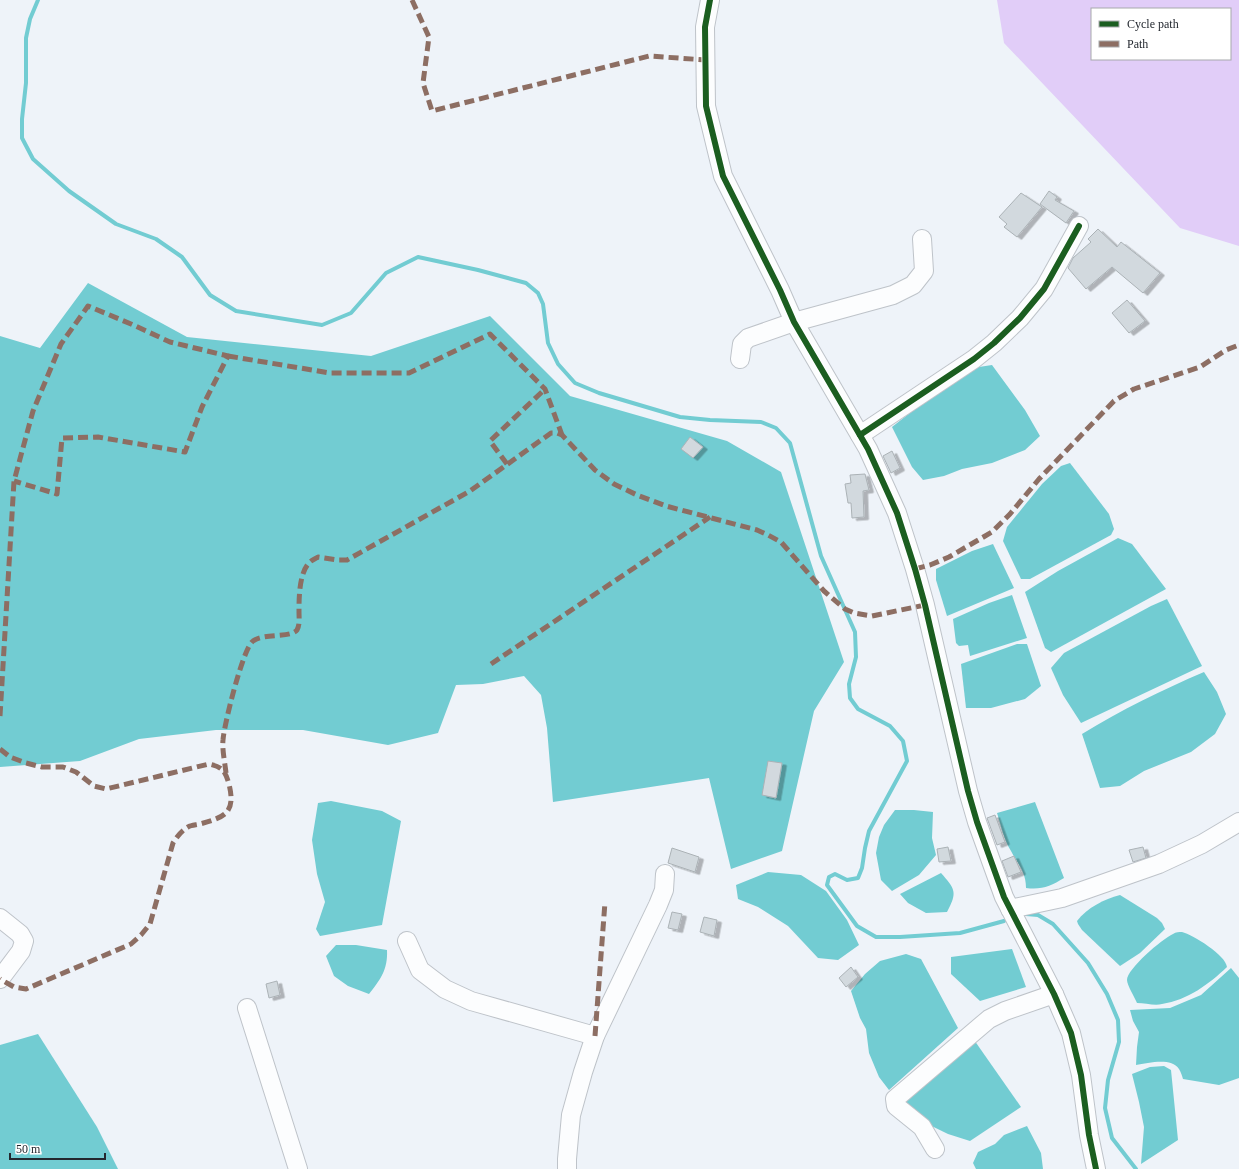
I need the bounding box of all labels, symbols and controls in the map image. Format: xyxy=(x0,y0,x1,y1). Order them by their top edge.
legend xyxy=(1091,8,1231,60)
text: Cycle path xyxy=(1127,17,1179,31)
text: Path xyxy=(1127,37,1148,51)
scale bar xyxy=(10,1135,105,1161)
text: 50 m xyxy=(16,1142,41,1156)

